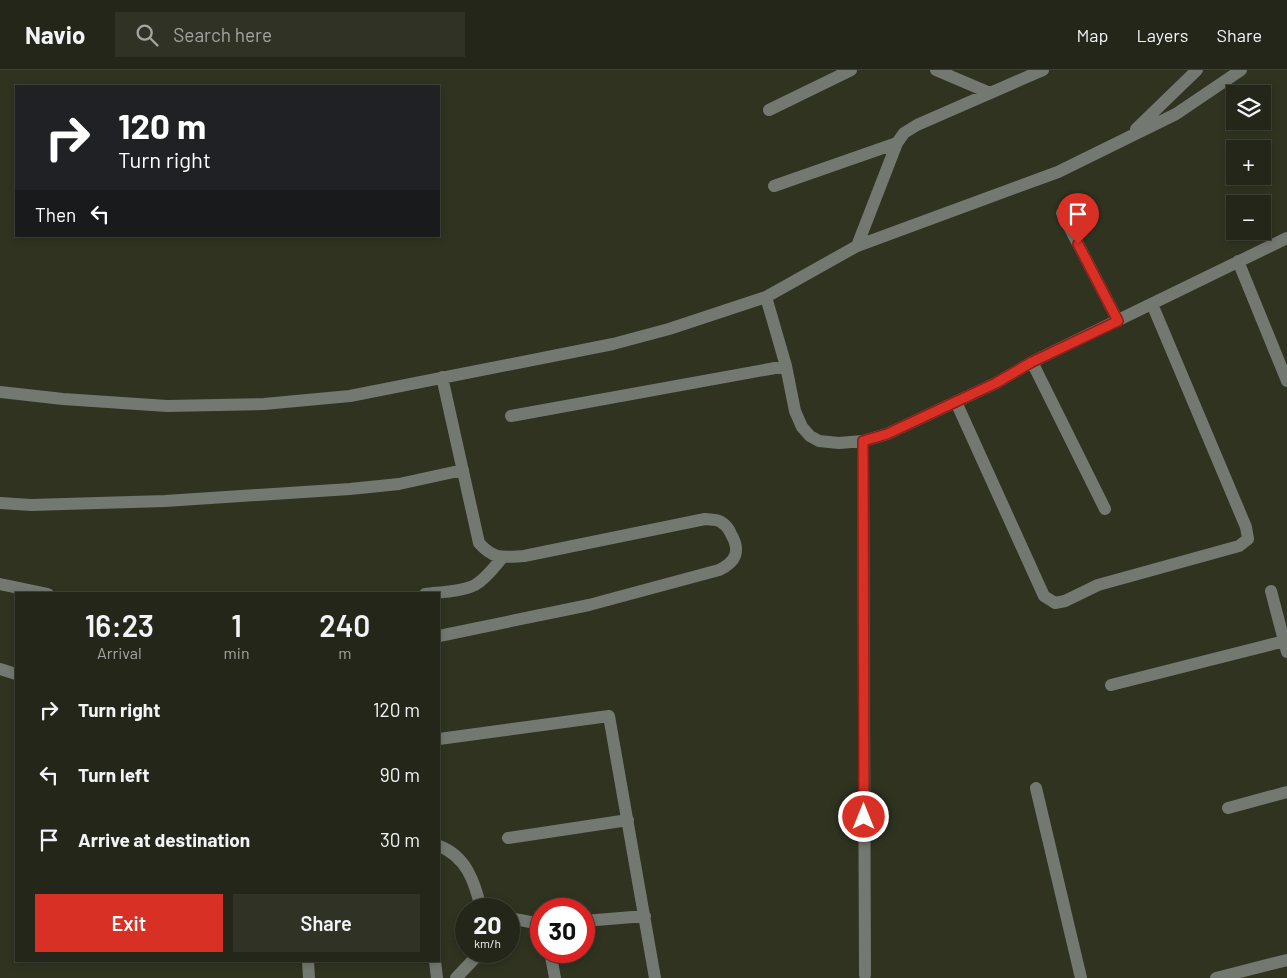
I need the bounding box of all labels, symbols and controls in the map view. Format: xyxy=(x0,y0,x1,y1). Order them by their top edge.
search box xyxy=(115,12,465,57)
text: Navio xyxy=(25,20,85,49)
icon: search xyxy=(133,21,161,49)
text: Search here xyxy=(173,23,272,46)
text: Map xyxy=(1076,24,1108,46)
text: Layers xyxy=(1136,24,1189,46)
text: Share xyxy=(1217,24,1262,46)
map controls xyxy=(1226,85,1271,240)
button: layers xyxy=(1226,85,1271,130)
text: 120 m xyxy=(118,104,206,146)
icon: right xyxy=(35,105,100,170)
button: + xyxy=(1226,140,1271,185)
text: Turn right xyxy=(118,146,211,172)
pin xyxy=(1057,193,1099,244)
button: − xyxy=(1226,195,1271,240)
icon: left xyxy=(86,200,114,228)
icon: arrive xyxy=(1064,200,1092,228)
text: Then xyxy=(35,203,76,226)
text: 16:23 xyxy=(85,607,154,643)
text: 1 xyxy=(231,607,242,643)
text: 240 xyxy=(319,607,370,643)
text: Arrival xyxy=(97,643,142,662)
text: min xyxy=(224,643,250,662)
text: m xyxy=(338,643,351,662)
icon: right xyxy=(35,696,63,724)
text: Turn right xyxy=(78,698,160,721)
text: 120 m xyxy=(373,698,420,721)
icon: left xyxy=(35,761,63,789)
text: Turn left xyxy=(78,763,149,786)
text: 90 m xyxy=(380,763,420,786)
position arrow xyxy=(837,790,889,842)
icon: arrive xyxy=(35,826,63,854)
text: Arrive at destination xyxy=(78,828,250,851)
text: 30 m xyxy=(380,828,420,851)
button: Exit xyxy=(35,894,223,952)
button: Share xyxy=(233,894,420,952)
speed limit sign: 30 xyxy=(530,898,595,963)
text: 20 xyxy=(473,909,502,939)
text: km/h xyxy=(474,936,501,950)

